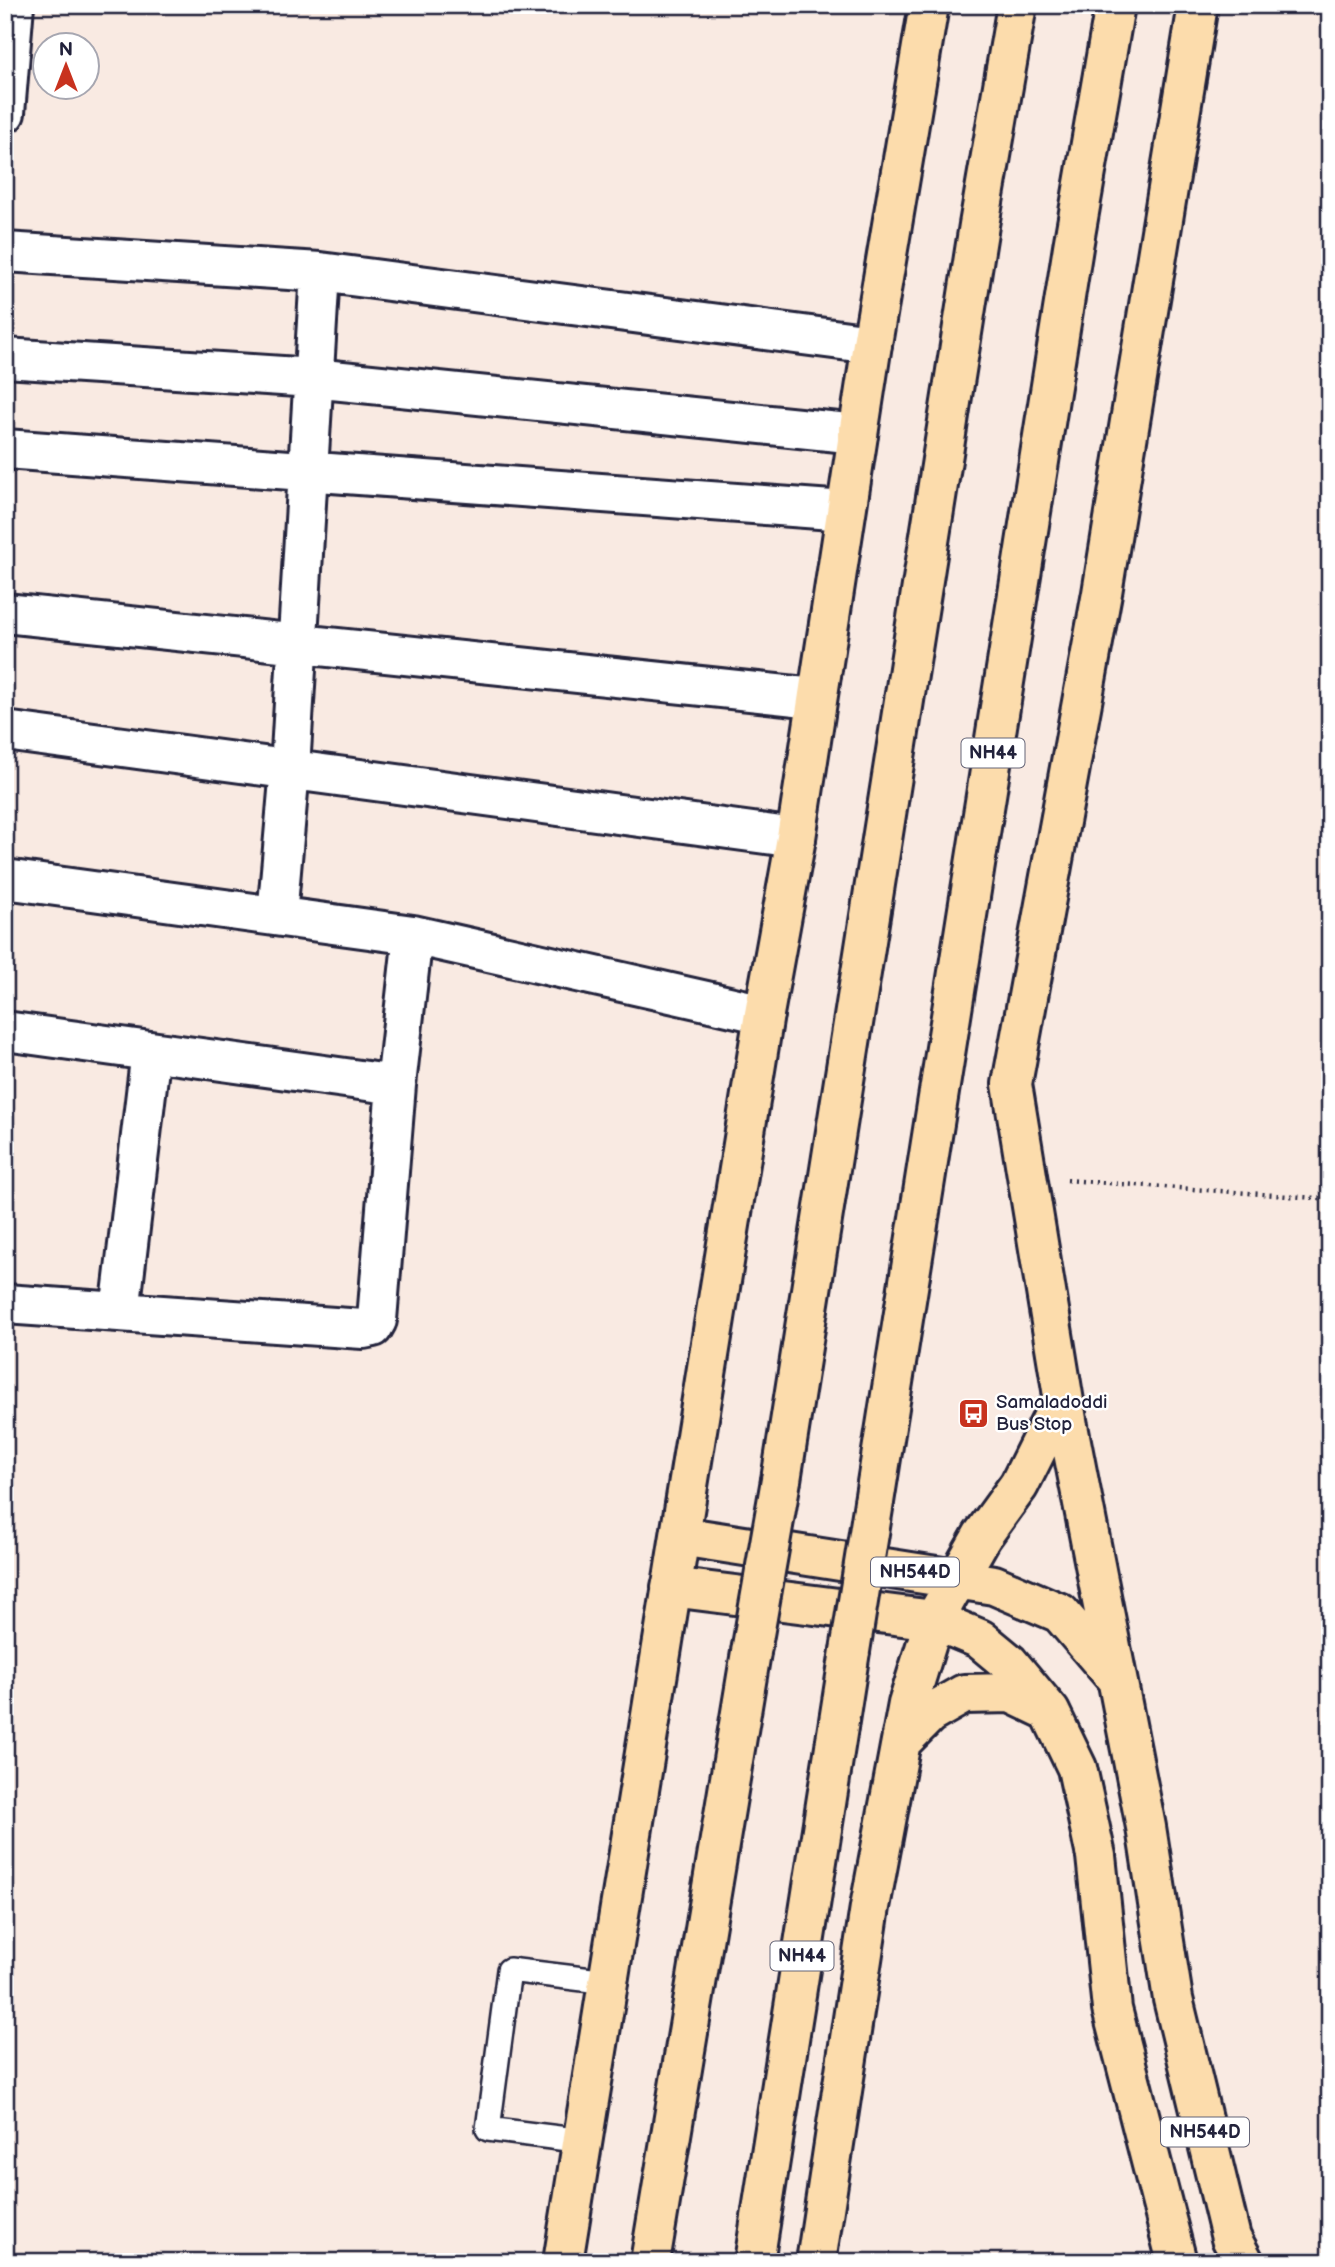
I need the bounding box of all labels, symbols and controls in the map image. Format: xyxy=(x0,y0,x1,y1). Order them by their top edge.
north arrow xyxy=(32,32,102,102)
text: N xyxy=(59,39,73,62)
road number: NH44 xyxy=(962,738,1024,768)
place label: Samaladoddi Bus Stop xyxy=(996,1391,1107,1436)
bus stop icon: Samaladoddi Bus Stop xyxy=(956,1396,990,1430)
road number: NH544D xyxy=(871,1558,959,1587)
road number: NH44 xyxy=(770,1942,834,1970)
road number: NH544D xyxy=(1161,2118,1249,2146)

